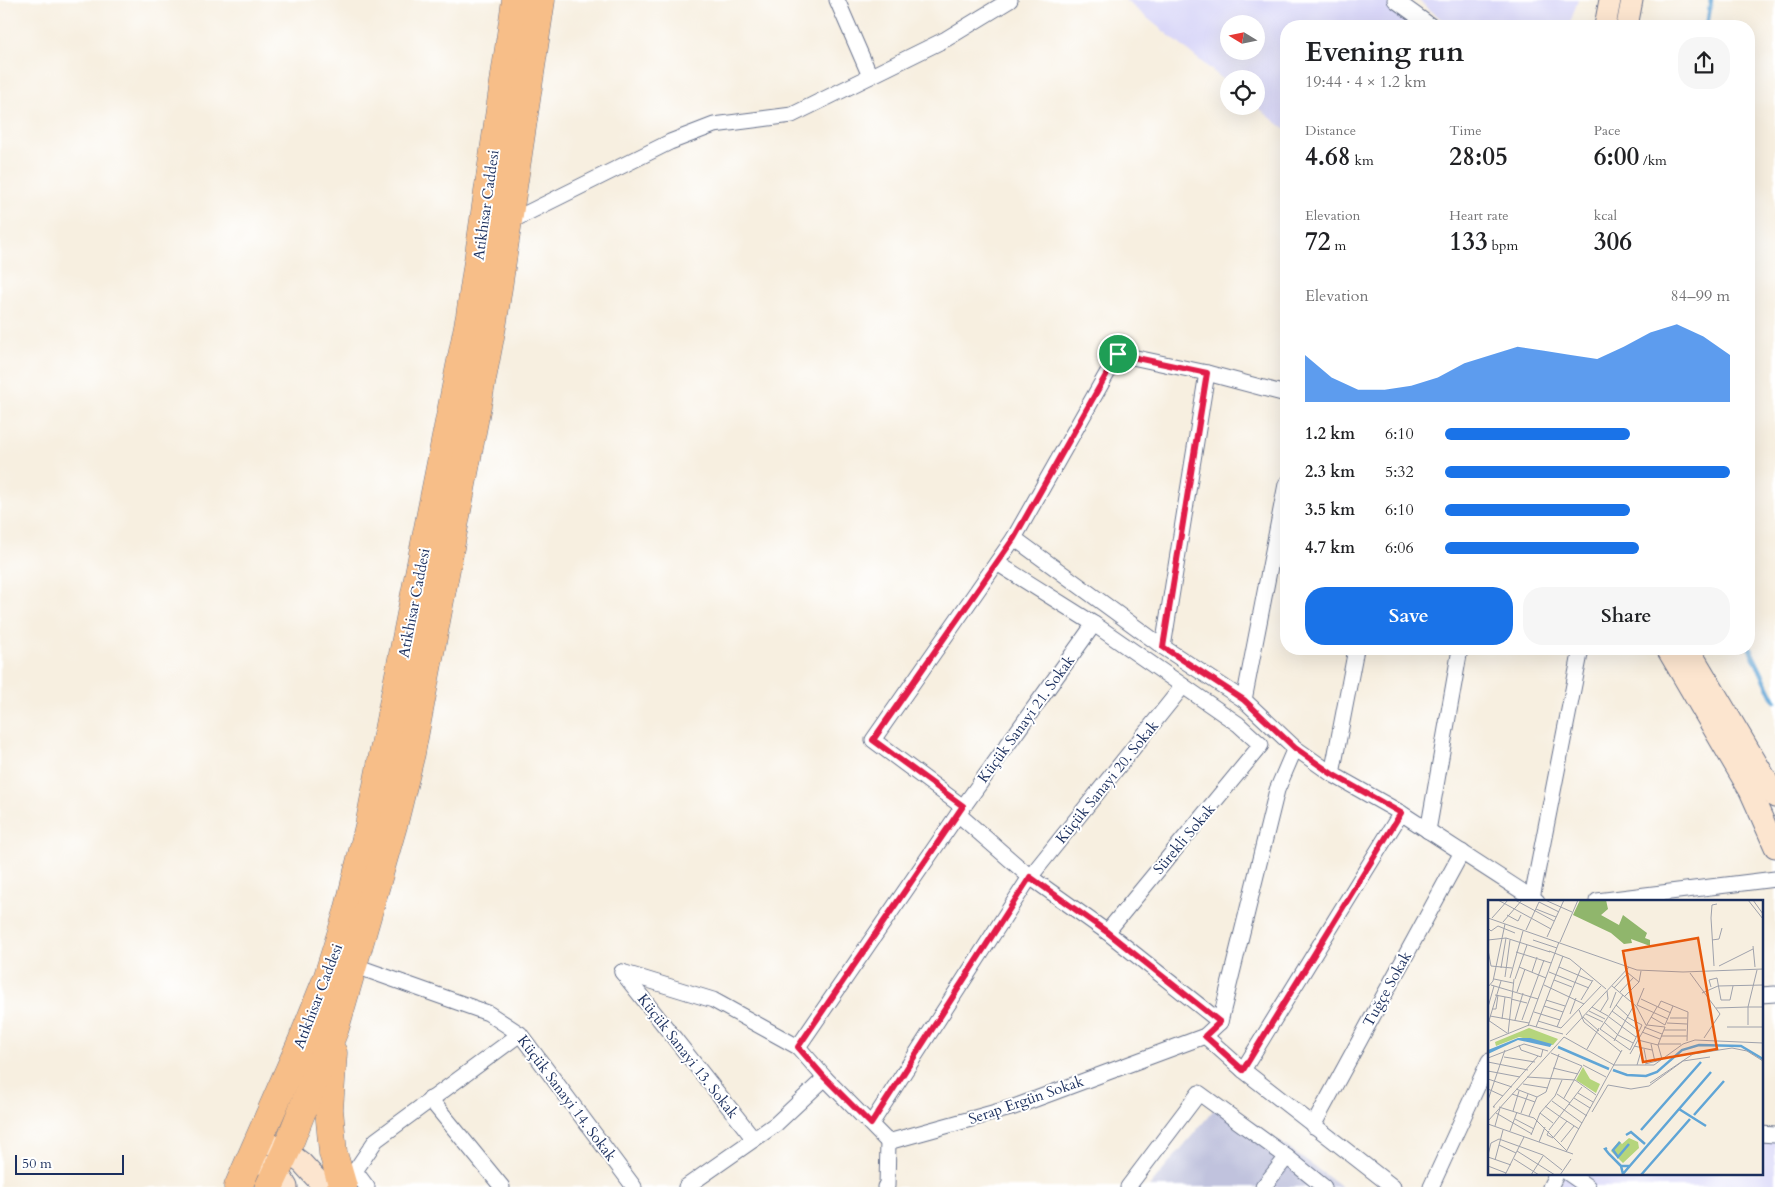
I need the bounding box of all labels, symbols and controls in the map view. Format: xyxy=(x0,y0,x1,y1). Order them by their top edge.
north arrow xyxy=(1220,15,1265,60)
map controls xyxy=(1220,15,1265,115)
text: Evening run xyxy=(1305,33,1464,71)
button: share xyxy=(1678,37,1730,89)
button: locate xyxy=(1220,70,1265,115)
text: 19:44 · 4 × 1.2 km xyxy=(1305,71,1426,93)
text: Distance xyxy=(1305,121,1356,140)
text: Time xyxy=(1449,121,1482,140)
text: Pace xyxy=(1594,121,1621,140)
text: 4.68 xyxy=(1305,140,1351,174)
text: 28:05 xyxy=(1449,140,1508,174)
text: 6:00 xyxy=(1594,140,1639,174)
street label: Atikhisar Caddesi xyxy=(468,149,504,261)
text: km xyxy=(1351,151,1374,170)
text: /km xyxy=(1639,151,1667,170)
text: Elevation xyxy=(1305,206,1361,225)
text: Heart rate xyxy=(1449,206,1509,225)
text: kcal xyxy=(1594,206,1617,225)
text: 72 xyxy=(1305,225,1331,259)
text: 133 xyxy=(1449,225,1488,259)
text: 306 xyxy=(1594,225,1632,259)
text: m xyxy=(1331,236,1346,255)
text: bpm xyxy=(1488,236,1518,255)
text: Elevation xyxy=(1305,285,1369,307)
text: 84–99 m xyxy=(1671,285,1730,307)
pin xyxy=(1097,333,1139,375)
icon: arrive xyxy=(1104,340,1132,368)
text: 1.2 km xyxy=(1305,423,1355,445)
text: 6:10 xyxy=(1385,423,1414,445)
text: 2.3 km xyxy=(1305,461,1355,483)
text: 5:32 xyxy=(1385,461,1414,483)
text: 3.5 km xyxy=(1305,499,1355,521)
text: 6:10 xyxy=(1385,499,1414,521)
text: 4.7 km xyxy=(1305,537,1355,559)
text: 6:06 xyxy=(1385,537,1414,559)
street label: Atikhisar Caddesi xyxy=(394,547,434,659)
button: Save xyxy=(1305,587,1513,645)
button: Share xyxy=(1523,587,1730,645)
street label: Küçük Sanayi 21. Sokak xyxy=(973,651,1079,787)
street label: Küçük Sanayi 20. Sokak xyxy=(1051,716,1163,848)
street label: Sürekli Sokak xyxy=(1149,800,1219,878)
inset map xyxy=(1488,900,1762,1174)
street label: Atikhisar Caddesi xyxy=(289,941,347,1051)
street label: Tuğçe Sokak xyxy=(1358,948,1416,1030)
street label: Küçük Sanayi 13. Sokak xyxy=(633,990,743,1122)
street label: Küçük Sanayi 14. Sokak xyxy=(513,1031,621,1165)
street label: Serap Ergün Sokak xyxy=(966,1071,1086,1129)
scale bar xyxy=(15,1152,124,1175)
text: 50 m xyxy=(22,1154,52,1173)

